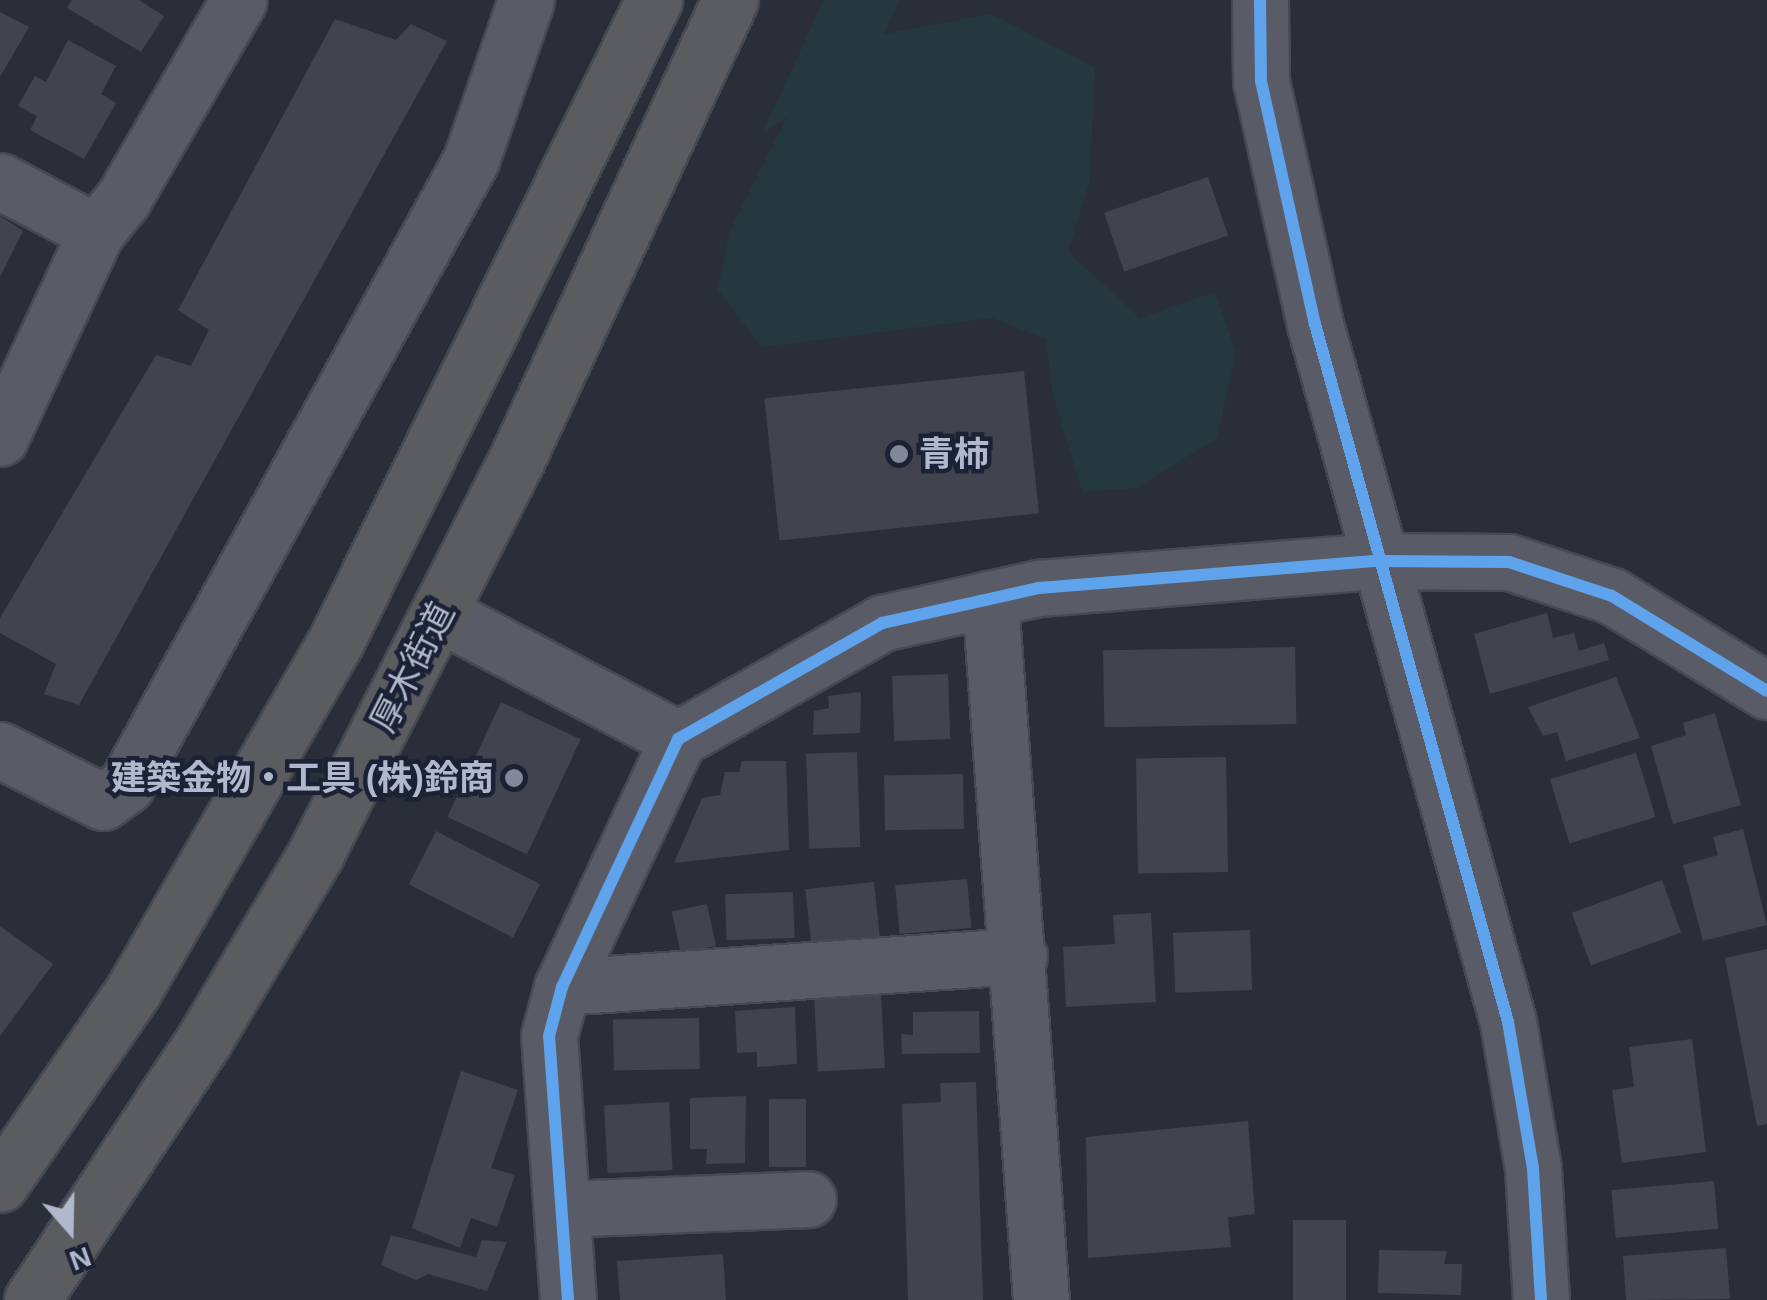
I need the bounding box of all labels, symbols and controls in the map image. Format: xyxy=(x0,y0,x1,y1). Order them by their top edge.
place label: 青柿 xyxy=(919,433,989,475)
marker: 青柿 xyxy=(888,443,910,465)
street label: 厚木街道 xyxy=(362,595,462,739)
place label: 建築金物・工具 (株)鈴商 xyxy=(111,757,494,799)
marker: 建築金物・工具 (株)鈴商 xyxy=(503,767,525,789)
north arrow xyxy=(20,1180,120,1280)
text: N xyxy=(66,1241,95,1277)

